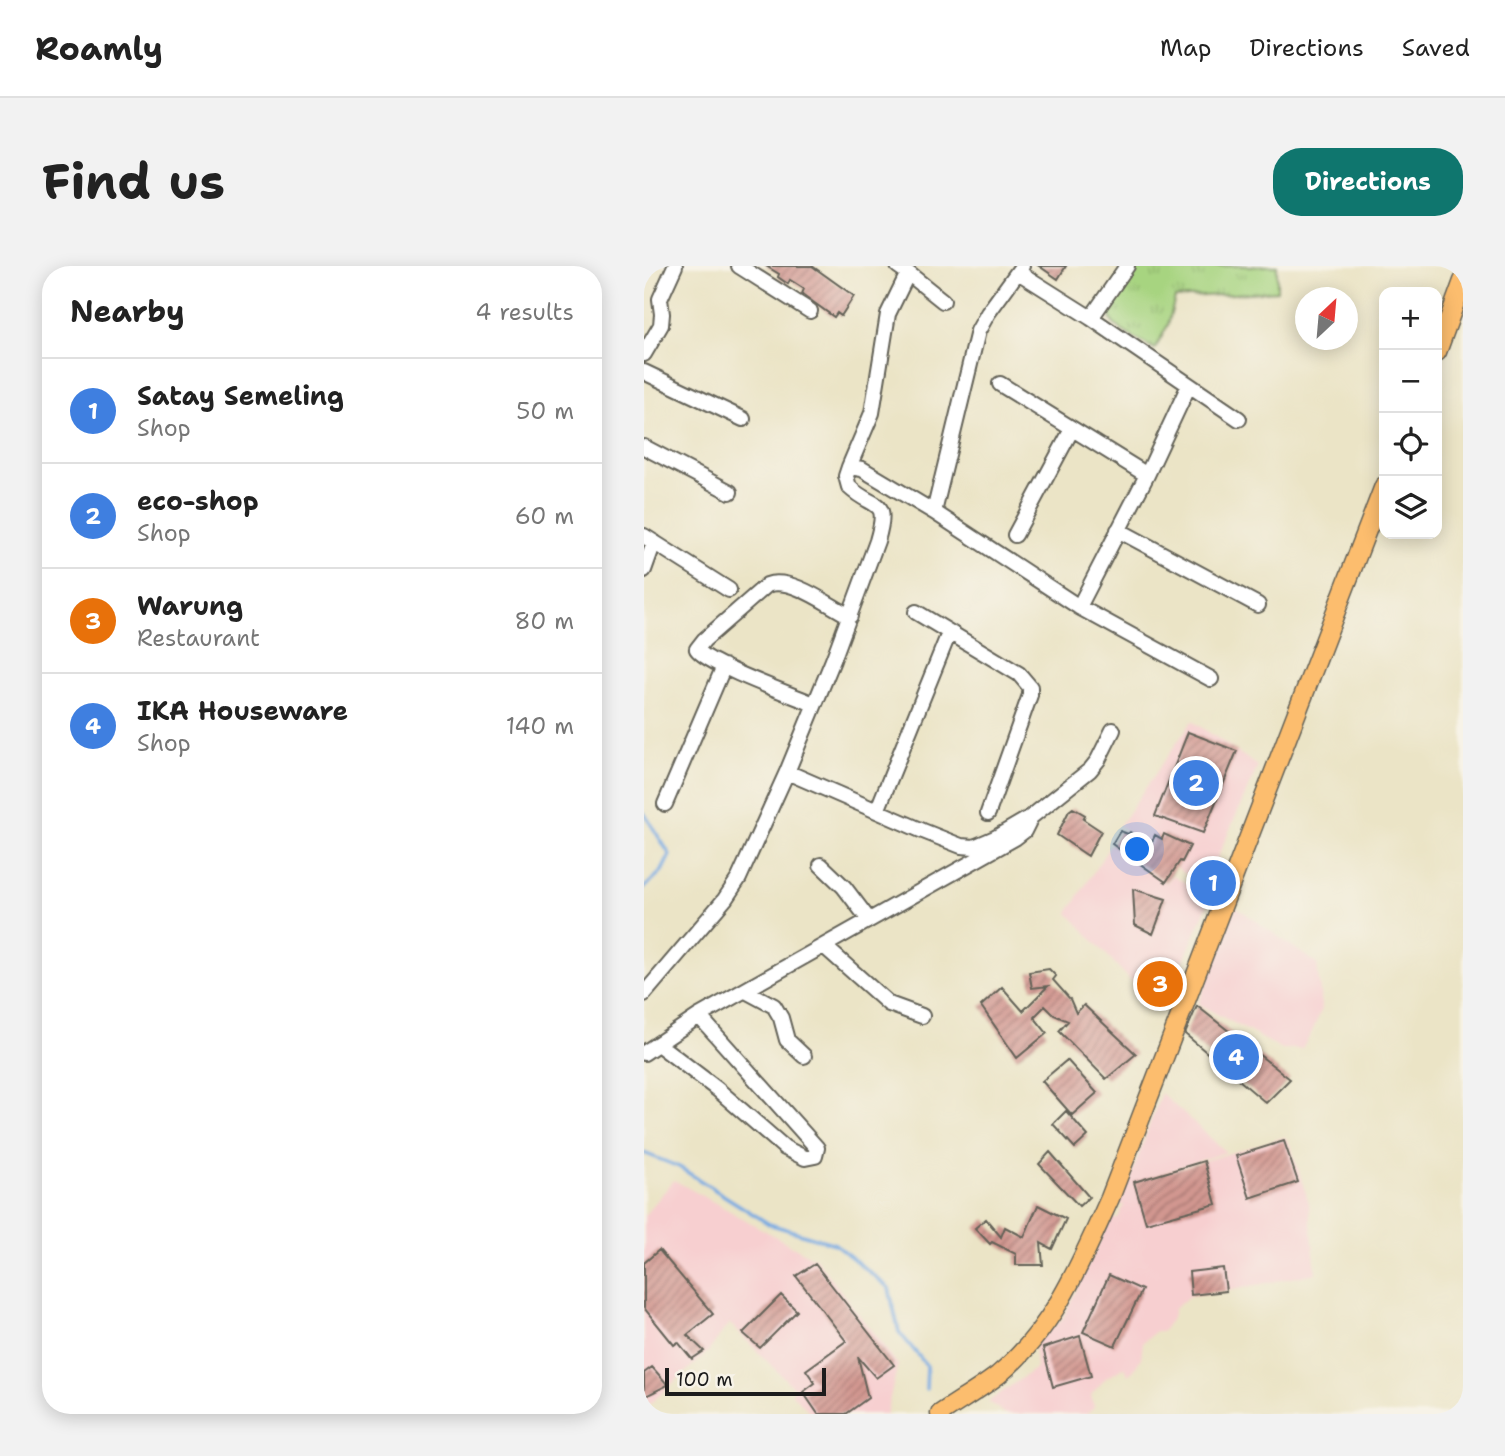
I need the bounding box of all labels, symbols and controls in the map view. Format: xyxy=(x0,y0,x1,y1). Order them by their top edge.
text: Roamly xyxy=(35,26,163,71)
text: Map xyxy=(1160,32,1211,64)
text: Directions xyxy=(1249,32,1364,64)
text: Saved xyxy=(1402,32,1470,64)
button: Directions xyxy=(1273,148,1463,216)
text: Find us xyxy=(42,149,225,215)
north arrow xyxy=(1295,287,1358,350)
map controls xyxy=(1379,287,1442,539)
button: + xyxy=(1379,287,1442,350)
text: Nearby xyxy=(70,291,185,332)
text: 4 results xyxy=(475,297,574,327)
button: − xyxy=(1379,350,1442,413)
text: Satay Semeling xyxy=(137,378,344,413)
text: 1 xyxy=(88,396,98,426)
text: 50 m xyxy=(516,396,574,426)
text: Shop xyxy=(137,413,191,443)
button: locate xyxy=(1379,413,1442,476)
button: layers xyxy=(1379,476,1442,539)
text: eco-shop xyxy=(137,483,259,518)
text: 2 xyxy=(85,501,101,531)
text: 60 m xyxy=(515,501,574,531)
text: Shop xyxy=(137,518,191,548)
text: Warung xyxy=(137,588,243,623)
text: 3 xyxy=(85,606,101,636)
text: 80 m xyxy=(515,606,574,636)
text: Restaurant xyxy=(137,623,260,653)
text: IKA Houseware xyxy=(137,693,348,728)
text: 4 xyxy=(85,711,101,741)
text: 140 m xyxy=(506,711,574,741)
text: Shop xyxy=(137,728,191,758)
pin: 2 xyxy=(1173,757,1219,809)
your location xyxy=(1120,832,1154,866)
pin: 1 xyxy=(1190,857,1236,909)
pin: 3 xyxy=(1137,958,1183,1010)
pin: 4 xyxy=(1213,1031,1259,1083)
scale bar xyxy=(665,1365,826,1397)
text: 100 m xyxy=(676,1367,733,1392)

